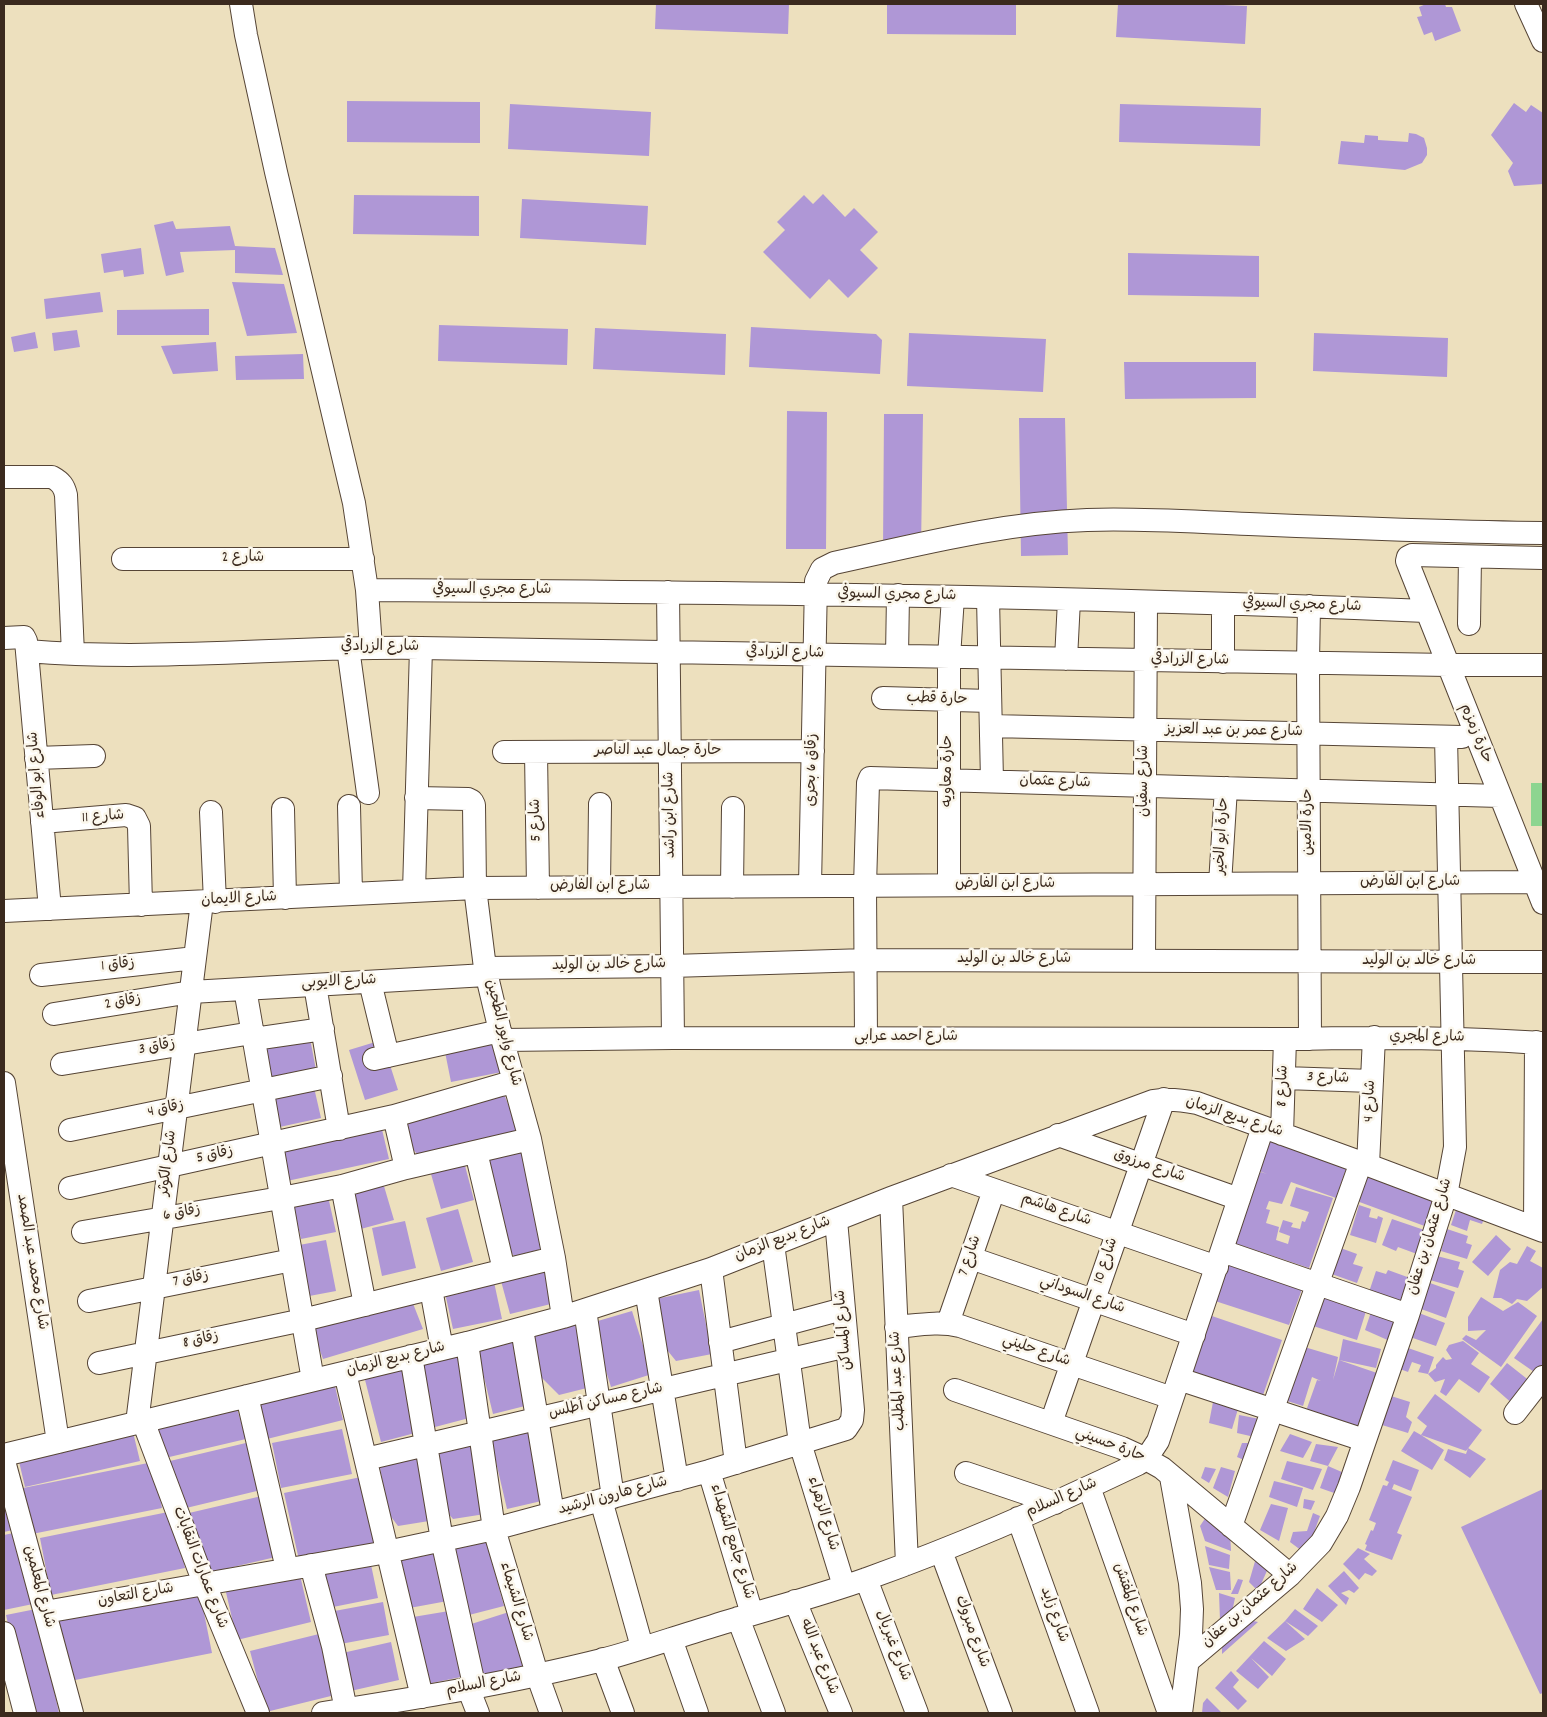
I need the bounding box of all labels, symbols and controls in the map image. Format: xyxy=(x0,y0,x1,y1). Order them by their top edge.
street label: شارع 2 xyxy=(222,550,264,568)
street label: شارع مجري السيوفي xyxy=(433,582,551,600)
street label: شارع مجري السيوفي xyxy=(837,586,957,606)
street label: شارع مجري السيوفي xyxy=(1242,595,1362,617)
street label: شارع الزرادقي xyxy=(341,639,419,657)
street label: شارع الزرادقي xyxy=(746,644,824,664)
street label: شارع الزرادقي xyxy=(1151,651,1229,671)
street label: حارة قطب xyxy=(906,690,968,710)
street label: حارة زمزم xyxy=(1455,702,1495,766)
street label: شارع عمر بن عبد العزيز xyxy=(1165,722,1303,742)
street label: شارع ابو الوفاء xyxy=(25,731,51,819)
street label: زقاق 6 بحرى xyxy=(803,733,823,807)
street label: حارة معاويه xyxy=(940,735,958,807)
street label: حارة جمال عبد الناصر xyxy=(595,743,721,761)
street label: شارع سفيان xyxy=(1136,745,1154,817)
street label: شارع ابن راشد xyxy=(661,772,681,858)
street label: شارع عثمان xyxy=(1019,773,1091,793)
street label: حارة الامين xyxy=(1300,789,1318,855)
street label: حارة ابو الخير xyxy=(1212,797,1234,875)
street label: شارع 5 xyxy=(528,798,546,842)
street label: شارع 11 xyxy=(81,808,125,828)
street label: شارع ابن الفارض xyxy=(1360,874,1460,892)
street label: شارع ابن الفارض xyxy=(955,876,1055,894)
street label: شارع ابن الفارض xyxy=(550,878,650,896)
street label: شارع الايمان xyxy=(201,889,277,911)
street label: شارع خالد بن الوليد xyxy=(957,951,1071,969)
street label: شارع خالد بن الوليد xyxy=(1362,953,1476,971)
street label: زقاق 1 xyxy=(100,955,136,977)
street label: شارع خالد بن الوليد xyxy=(552,956,666,976)
street label: شارع الايوبى xyxy=(301,972,377,994)
street label: شارع وابور الطحين xyxy=(480,978,524,1088)
street label: زقاق 2 xyxy=(103,991,143,1015)
street label: شارع المجري xyxy=(1389,1028,1465,1048)
street label: شارع احمد عرابى xyxy=(854,1029,958,1047)
street label: زقاق 3 xyxy=(137,1036,177,1060)
street label: شارع 8 xyxy=(1274,1065,1294,1107)
street label: شارع 3 xyxy=(1306,1069,1350,1089)
street label: شارع 4 xyxy=(1361,1079,1381,1123)
street label: شارع بديع الزمان xyxy=(1183,1094,1285,1142)
street label: زقاق 4 xyxy=(146,1097,186,1123)
street label: شارع الكوثر xyxy=(156,1129,182,1197)
street label: زقاق 5 xyxy=(195,1143,235,1169)
street label: شارع مرزوق xyxy=(1111,1146,1187,1188)
street label: شارع عثمان بن عفان xyxy=(1405,1176,1457,1298)
street label: شارع هاشم xyxy=(1019,1191,1093,1231)
street label: شارع محمد عبد الصمد xyxy=(11,1193,51,1331)
street label: زقاق 6 xyxy=(162,1202,202,1226)
street label: شارع بديع الزمان xyxy=(733,1213,833,1267)
street label: شارع 7 xyxy=(956,1233,986,1279)
street label: شارع 10 xyxy=(1091,1236,1123,1286)
street label: زقاق 7 xyxy=(172,1268,210,1292)
street label: شارع السوداني xyxy=(1037,1273,1127,1319)
street label: شارع المساكن xyxy=(833,1289,857,1371)
street label: زقاق 8 xyxy=(181,1328,221,1354)
street label: شارع عبد المطلب xyxy=(887,1331,911,1431)
street label: شارع حليني xyxy=(1000,1332,1072,1372)
street label: شارع بديع الزمان xyxy=(345,1339,447,1381)
street label: شارع مساكن أطلس xyxy=(547,1380,665,1424)
street label: حارة حسيني xyxy=(1073,1424,1147,1468)
street label: شارع هارون الرشيد xyxy=(556,1474,670,1520)
street label: شارع الزهراء xyxy=(802,1475,842,1553)
street label: شارع السلام xyxy=(1024,1475,1100,1523)
street label: شارع جامع الشهداء xyxy=(705,1482,757,1602)
street label: شارع عمارات النقابات xyxy=(167,1504,231,1632)
street label: شارع المعلمين xyxy=(18,1544,58,1630)
street label: شارع عثمان بن عفان xyxy=(1199,1559,1303,1653)
street label: شارع الشيماء xyxy=(494,1560,536,1644)
street label: شارع المفتش xyxy=(1108,1561,1150,1639)
street label: شارع التعاون xyxy=(97,1580,175,1612)
street label: شارع زايد xyxy=(1035,1585,1071,1645)
street label: شارع مبروك xyxy=(950,1594,992,1670)
street label: شارع غبريال xyxy=(870,1608,914,1684)
street label: شارع عبد الله xyxy=(795,1617,841,1697)
street label: شارع السلام xyxy=(445,1669,523,1701)

